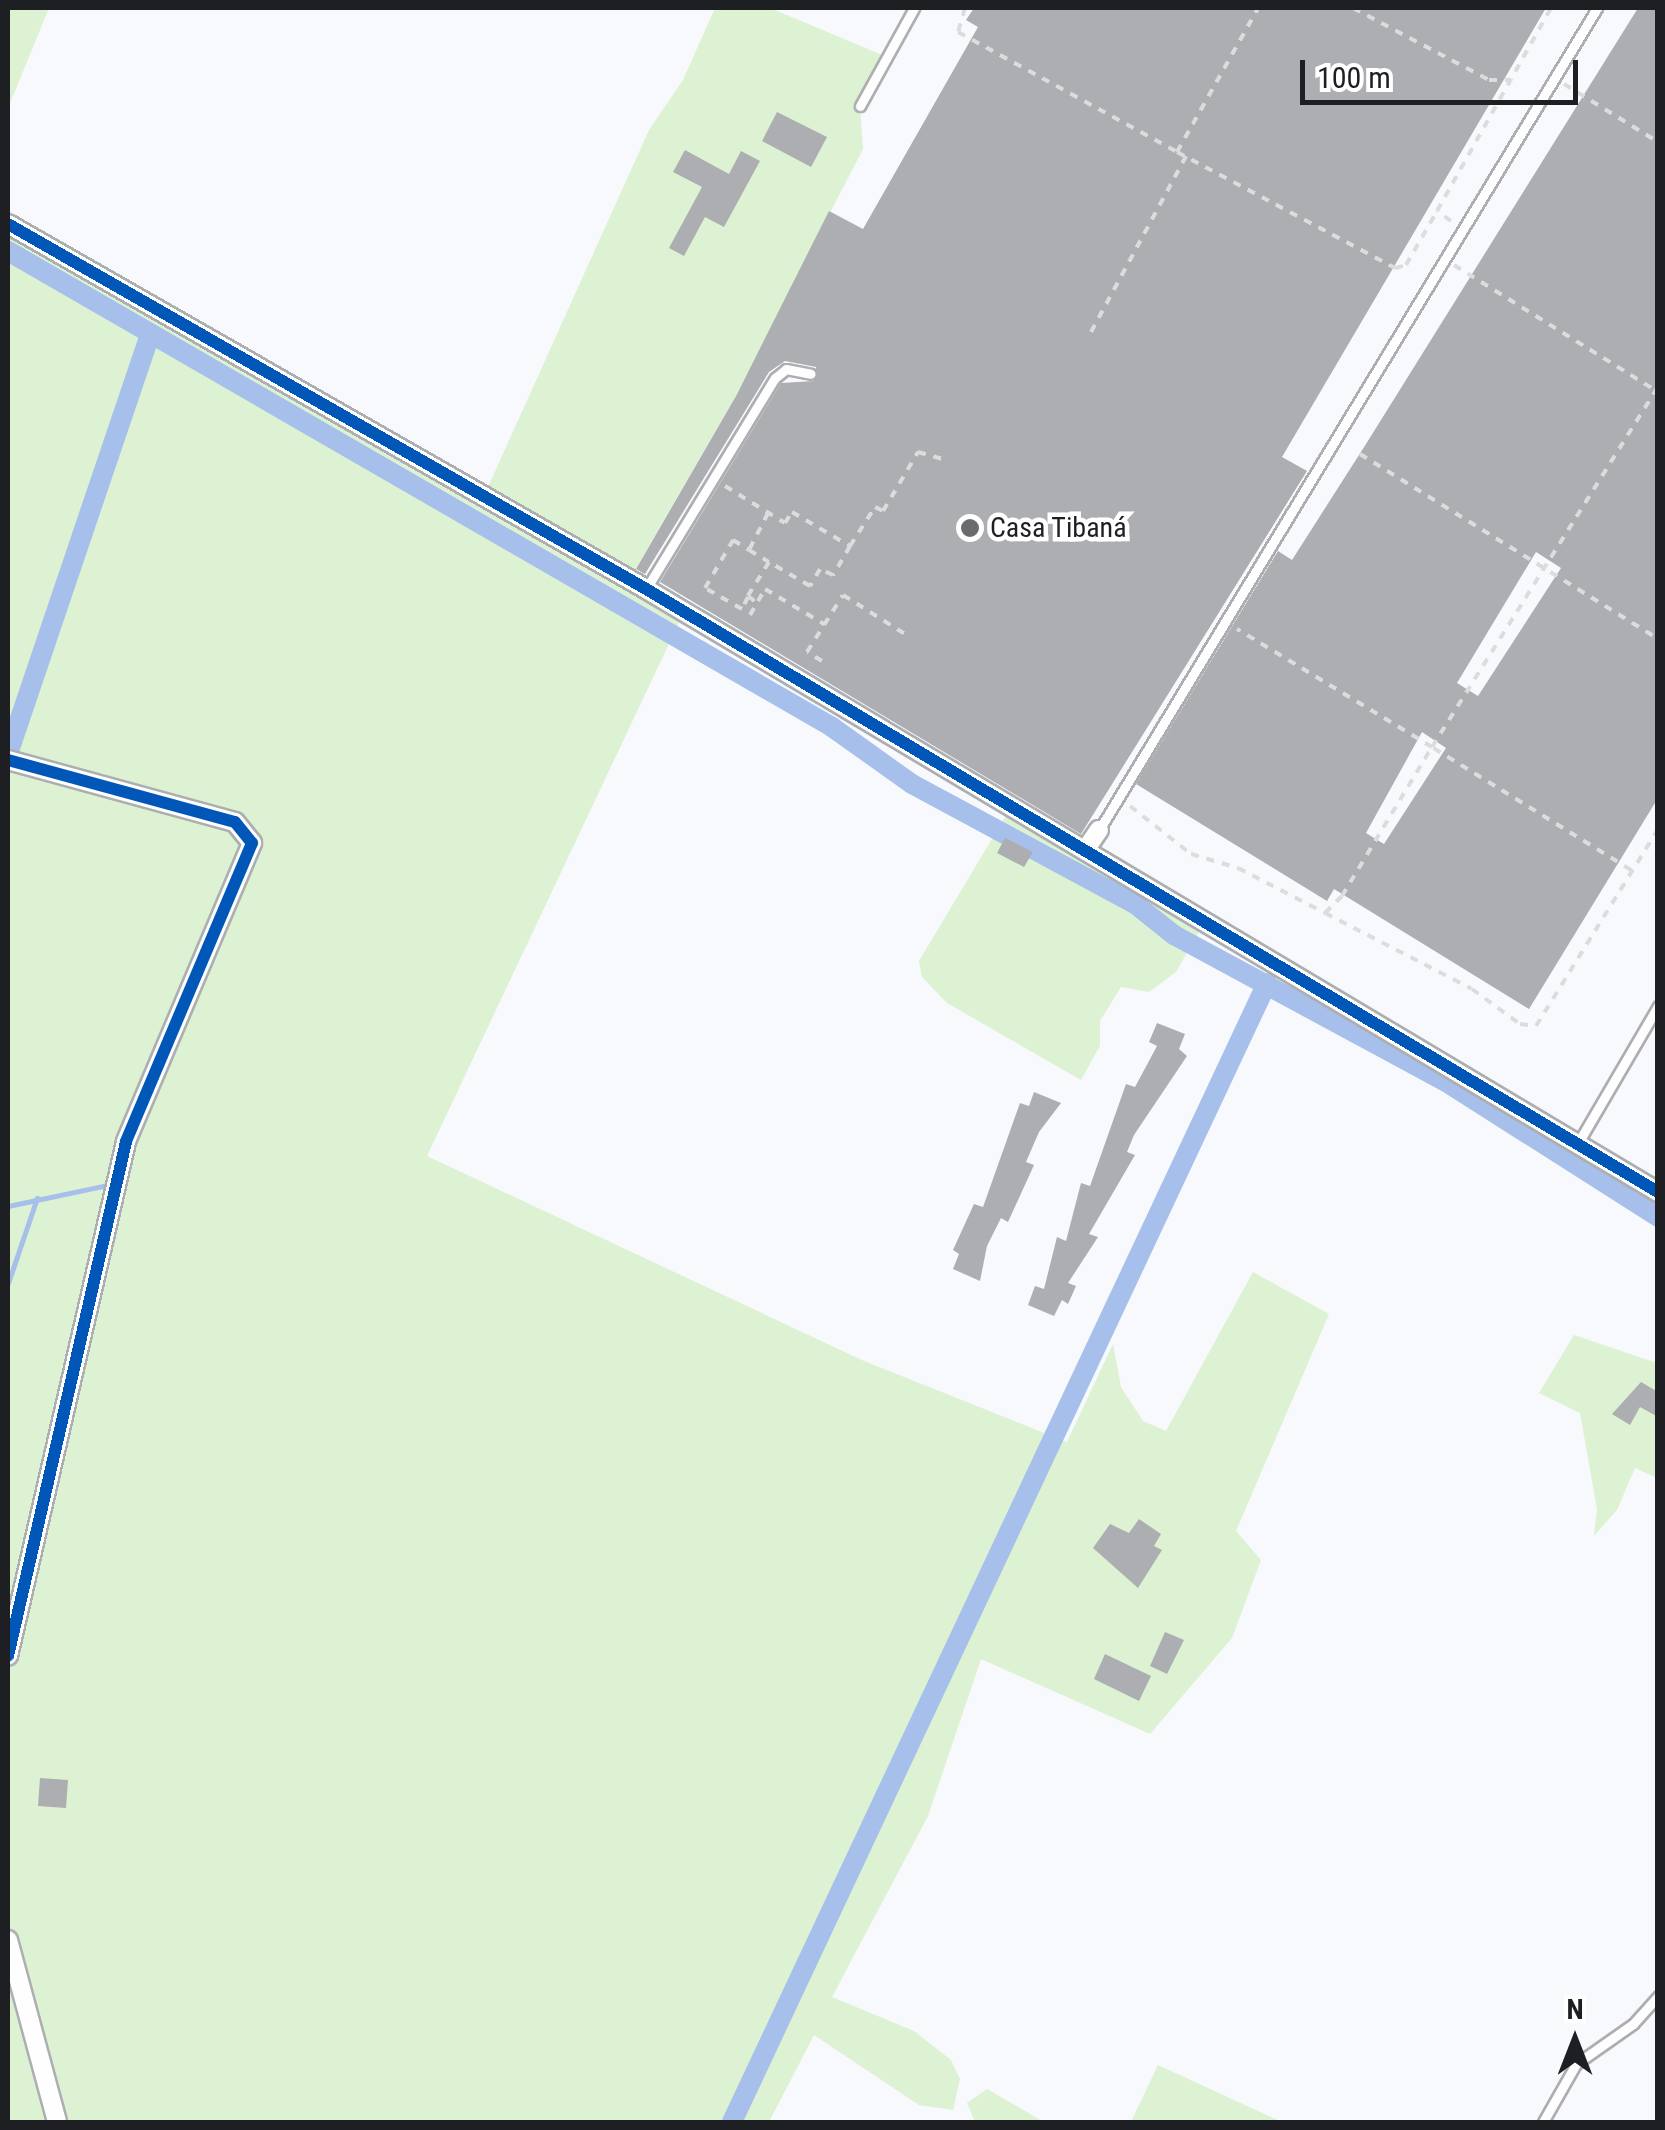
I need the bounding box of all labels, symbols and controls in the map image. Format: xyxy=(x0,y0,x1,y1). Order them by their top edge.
scale bar xyxy=(1305,40,1582,102)
text: 100 m xyxy=(1317,60,1391,95)
place label: Casa Tibaná xyxy=(990,511,1127,545)
marker: Casa Tibaná xyxy=(959,517,981,539)
north arrow xyxy=(1525,1990,1625,2090)
text: N xyxy=(1566,1993,1584,2026)

